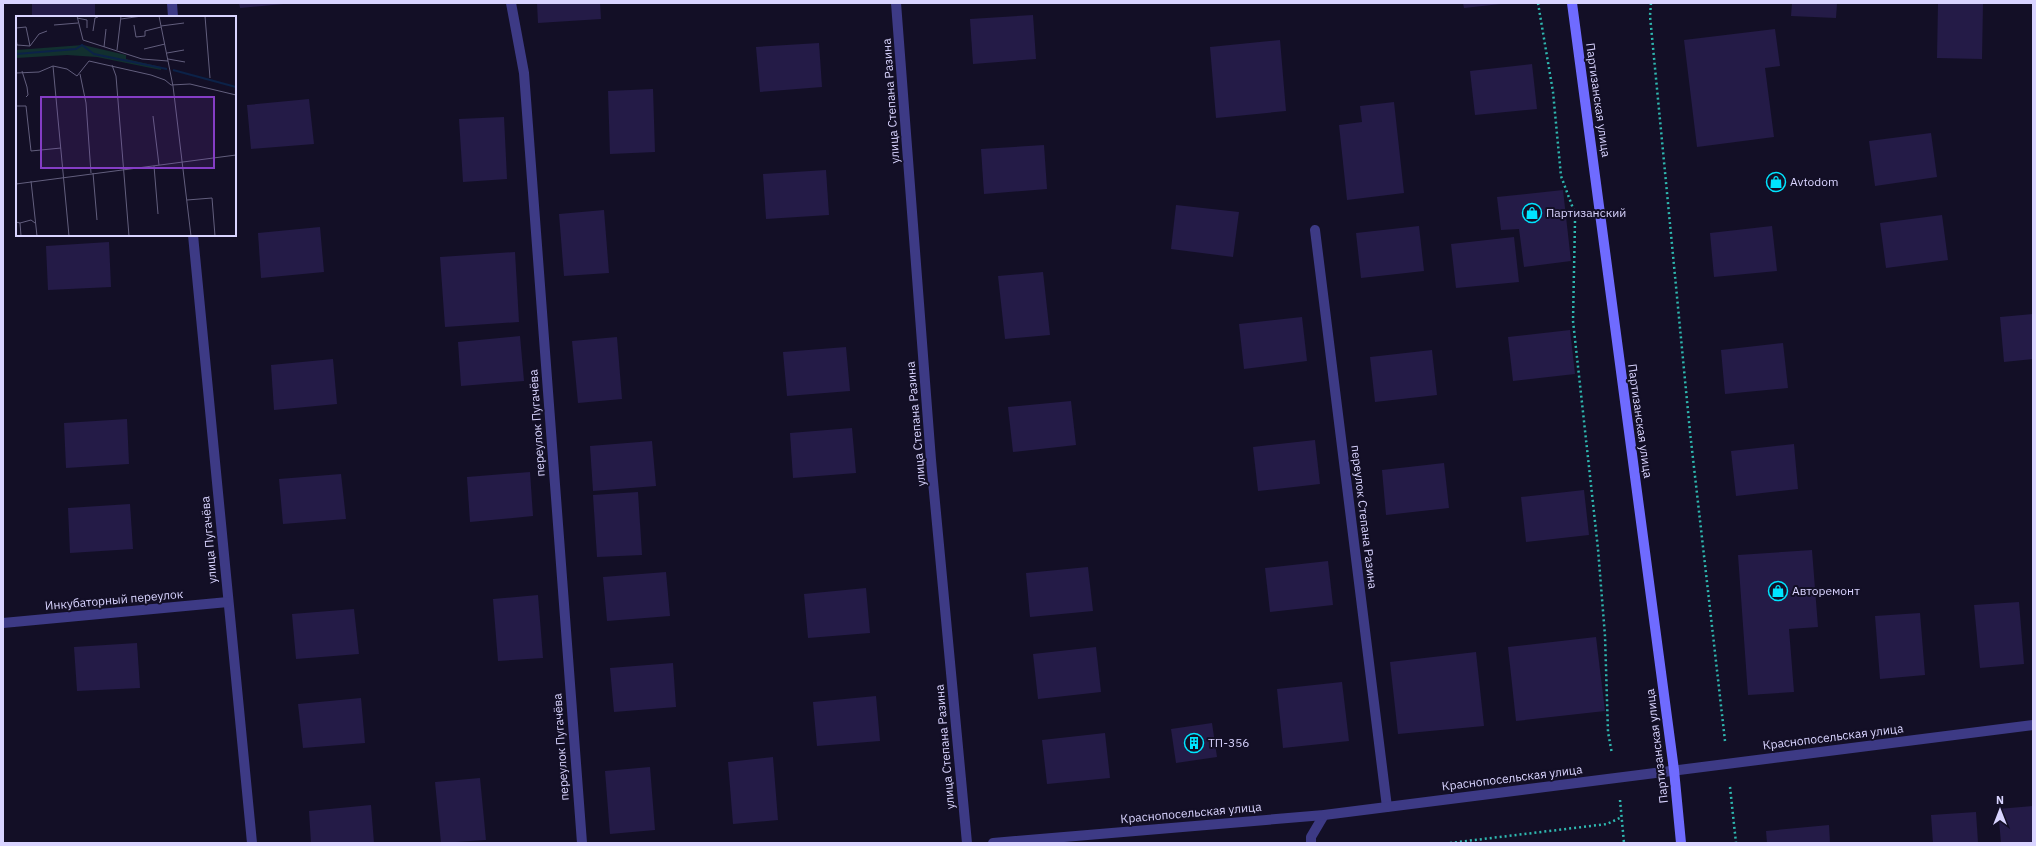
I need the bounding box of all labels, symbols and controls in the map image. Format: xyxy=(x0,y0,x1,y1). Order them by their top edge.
inset map xyxy=(16,16,236,236)
street label: улица Степана Разина xyxy=(879,37,902,164)
street label: Партизанская улица xyxy=(1583,42,1614,159)
shop icon: Avtodom xyxy=(1765,171,1787,193)
place label: Avtodom xyxy=(1790,174,1838,189)
shop icon: Партизанский xyxy=(1521,202,1543,224)
place label: Партизанский xyxy=(1546,205,1626,220)
street label: улица Степана Разина xyxy=(903,360,928,487)
street label: Партизанская улица xyxy=(1625,363,1656,480)
street label: переулок Пугачёва xyxy=(525,368,548,477)
street label: переулок Степана Разина xyxy=(1348,444,1381,590)
street label: улица Пугачёва xyxy=(197,495,220,584)
shop icon: Авторемонт xyxy=(1767,580,1789,602)
place label: Авторемонт xyxy=(1792,583,1860,598)
street label: Инкубаторный переулок xyxy=(44,586,184,613)
street label: улица Степана Разина xyxy=(932,683,957,810)
street label: Партизанская улица xyxy=(1642,687,1671,804)
street label: переулок Пугачёва xyxy=(549,692,572,801)
street label: Краснопосельская улица xyxy=(1762,720,1905,753)
building icon: ТП-356 xyxy=(1183,732,1205,754)
place label: ТП-356 xyxy=(1208,735,1250,750)
street label: Краснопосельская улица xyxy=(1441,761,1584,794)
north arrow xyxy=(1980,790,2020,830)
text: N xyxy=(1996,793,2004,807)
street label: Краснопосельская улица xyxy=(1120,799,1263,826)

